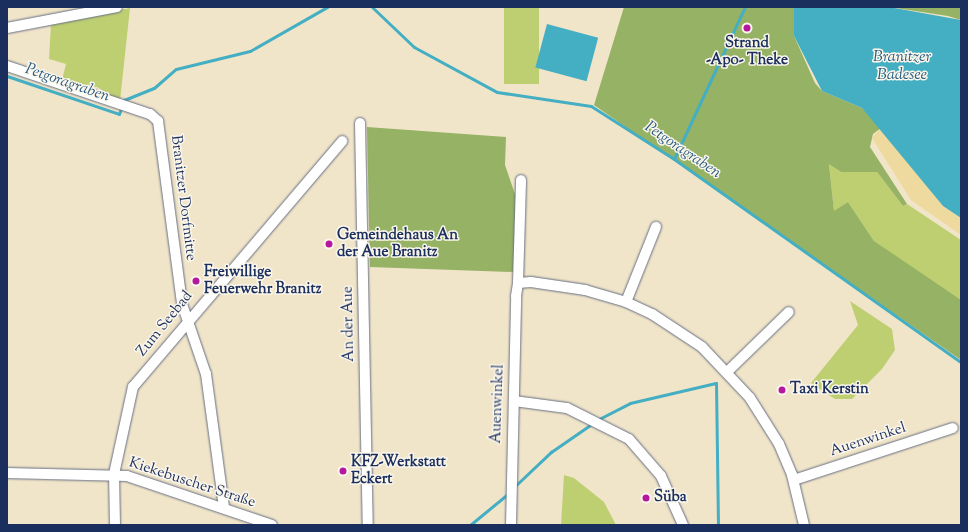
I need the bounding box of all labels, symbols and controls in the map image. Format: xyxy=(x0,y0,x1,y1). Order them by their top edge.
marker: Strand -Apo- Theke xyxy=(742,23,752,33)
place label: Strand -Apo- Theke xyxy=(706,34,788,69)
water label: Branitzer Badesee xyxy=(873,48,931,86)
water label: Petgoragraben xyxy=(22,61,112,107)
water label: Petgoragraben xyxy=(640,118,724,184)
street label: Branitzer Dorfmitte xyxy=(166,134,200,262)
place label: Gemeindehaus An der Aue Branitz xyxy=(337,226,458,261)
marker: Gemeindehaus An der Aue Branitz xyxy=(324,239,334,249)
place label: Freiwillige Feuerwehr Branitz xyxy=(204,263,321,298)
marker: Freiwillige Feuerwehr Branitz xyxy=(191,276,201,286)
street label: An der Aue xyxy=(339,286,359,362)
street label: Zum Seebad xyxy=(133,288,197,360)
street label: Auenwinkel xyxy=(488,364,508,444)
place label: Taxi Kerstin xyxy=(790,381,869,399)
marker: Taxi Kerstin xyxy=(777,385,787,395)
street label: Auenwinkel xyxy=(828,419,908,461)
place label: KFZ-Werkstatt Eckert xyxy=(351,453,446,488)
street label: Kiekebuscher Straße xyxy=(126,454,258,512)
marker: KFZ-Werkstatt Eckert xyxy=(338,466,348,476)
place label: Süba xyxy=(654,489,687,507)
marker: Süba xyxy=(641,493,651,503)

